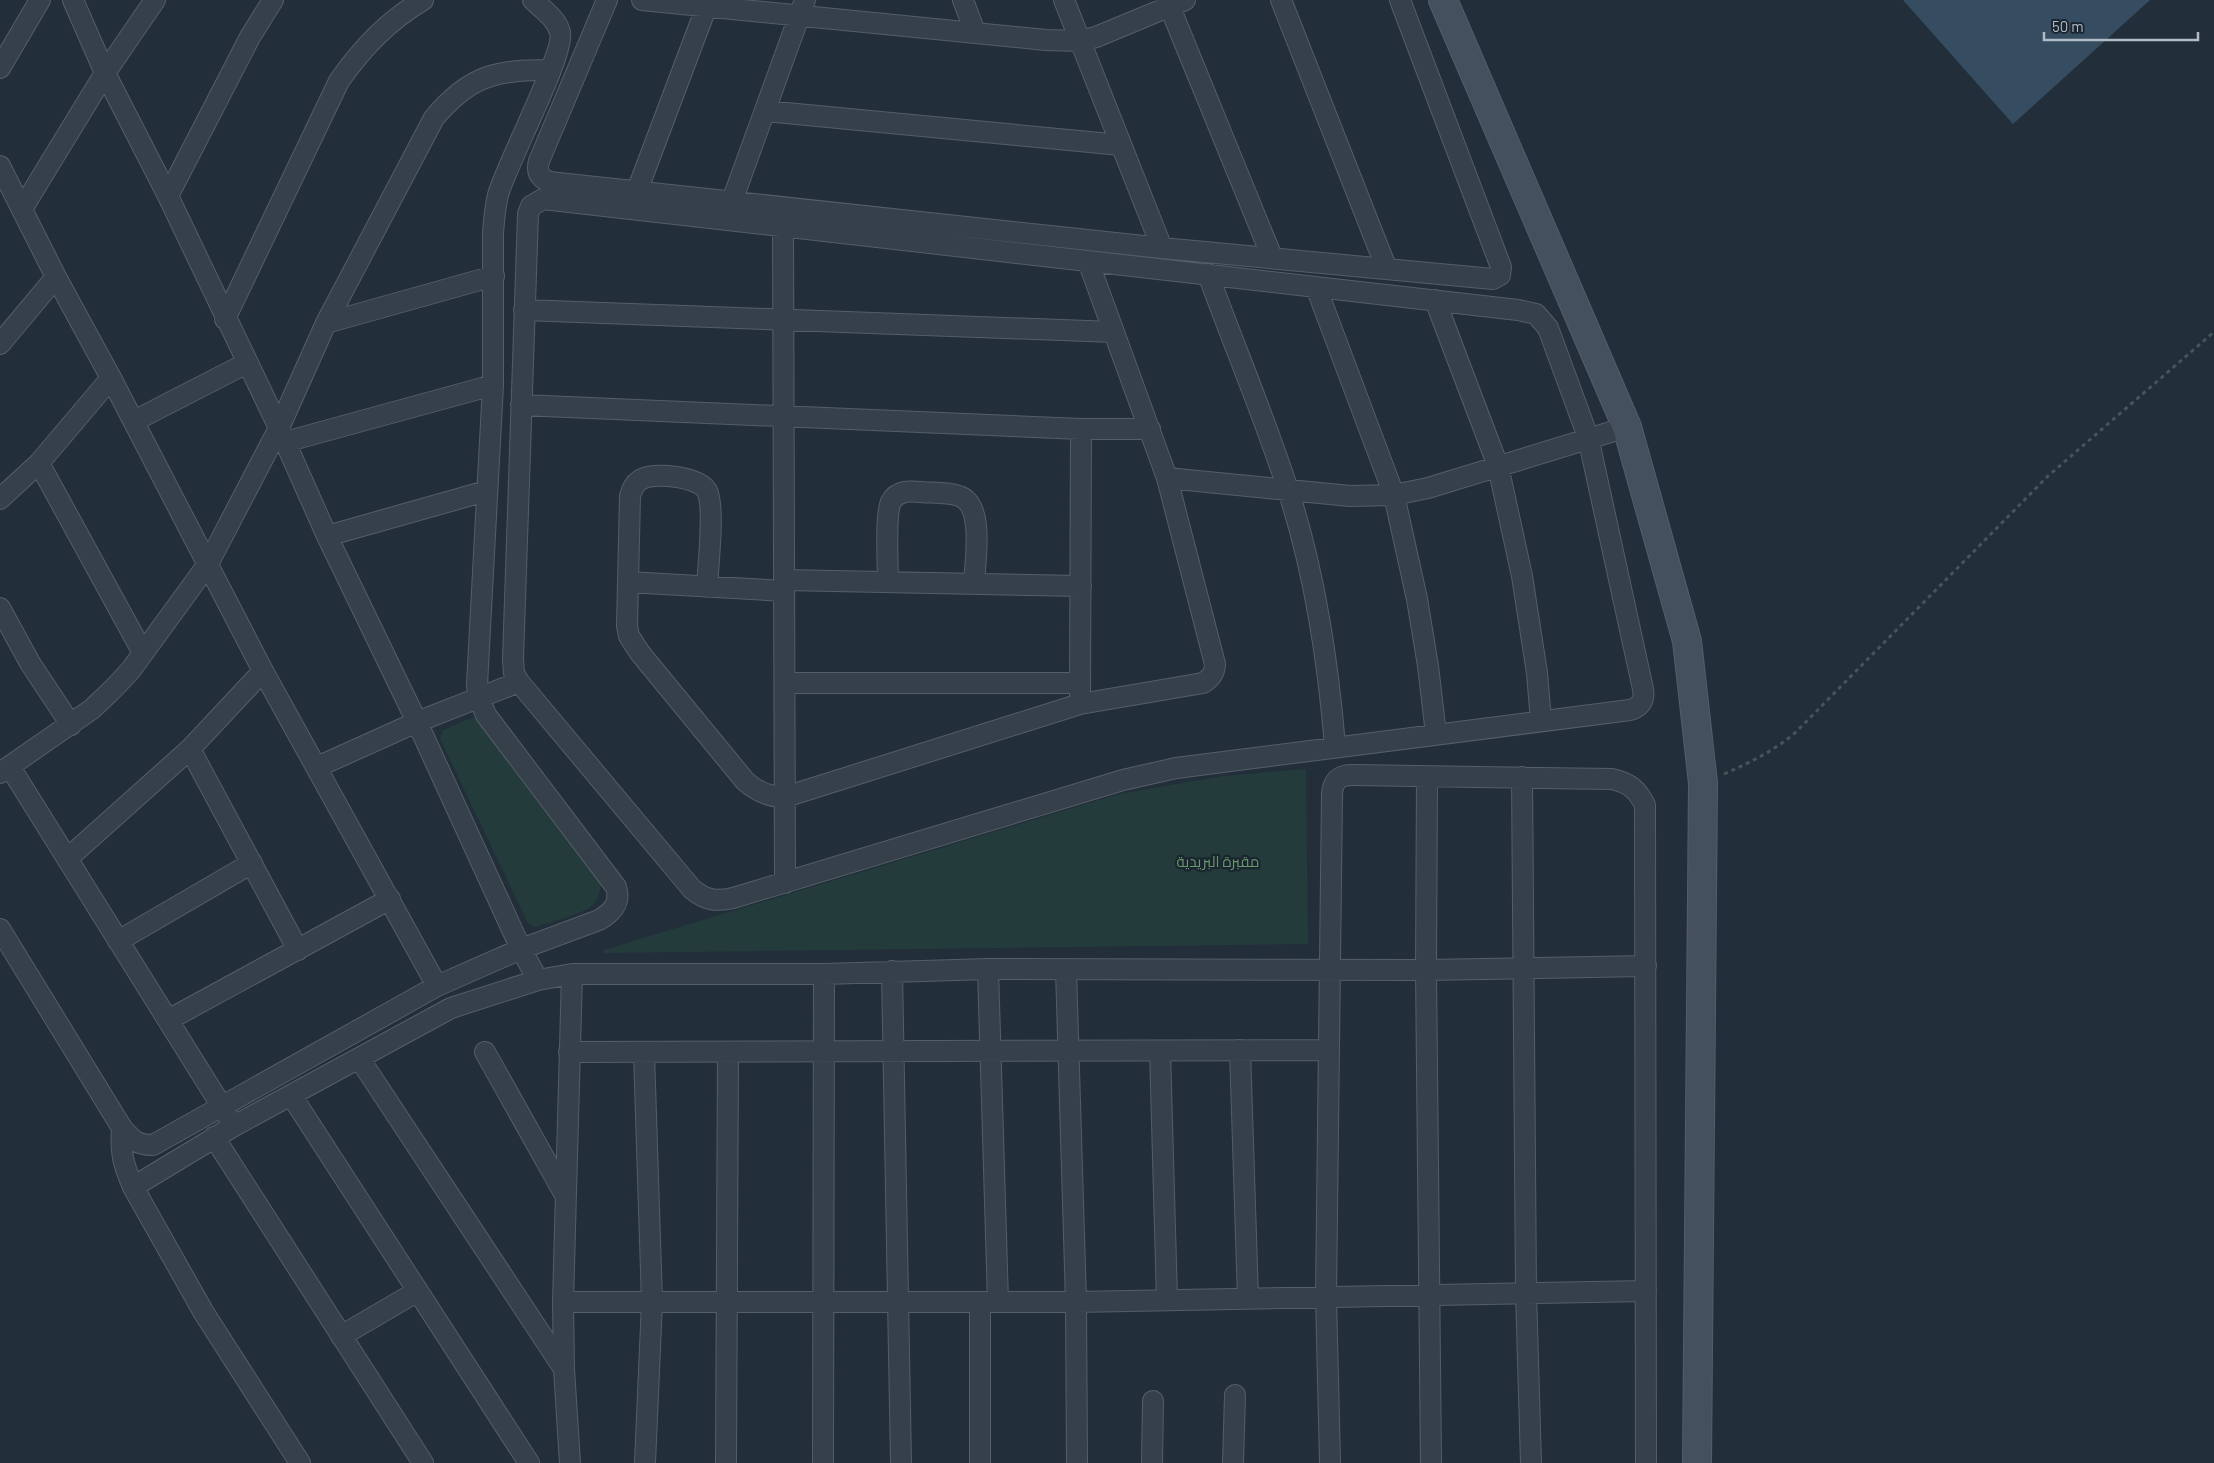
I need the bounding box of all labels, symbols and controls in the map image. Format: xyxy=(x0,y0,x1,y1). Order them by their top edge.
scale bar xyxy=(2044,10,2198,42)
text: 50 m xyxy=(2052,17,2084,35)
park label: مقبرة البريدية xyxy=(1177,852,1259,871)

